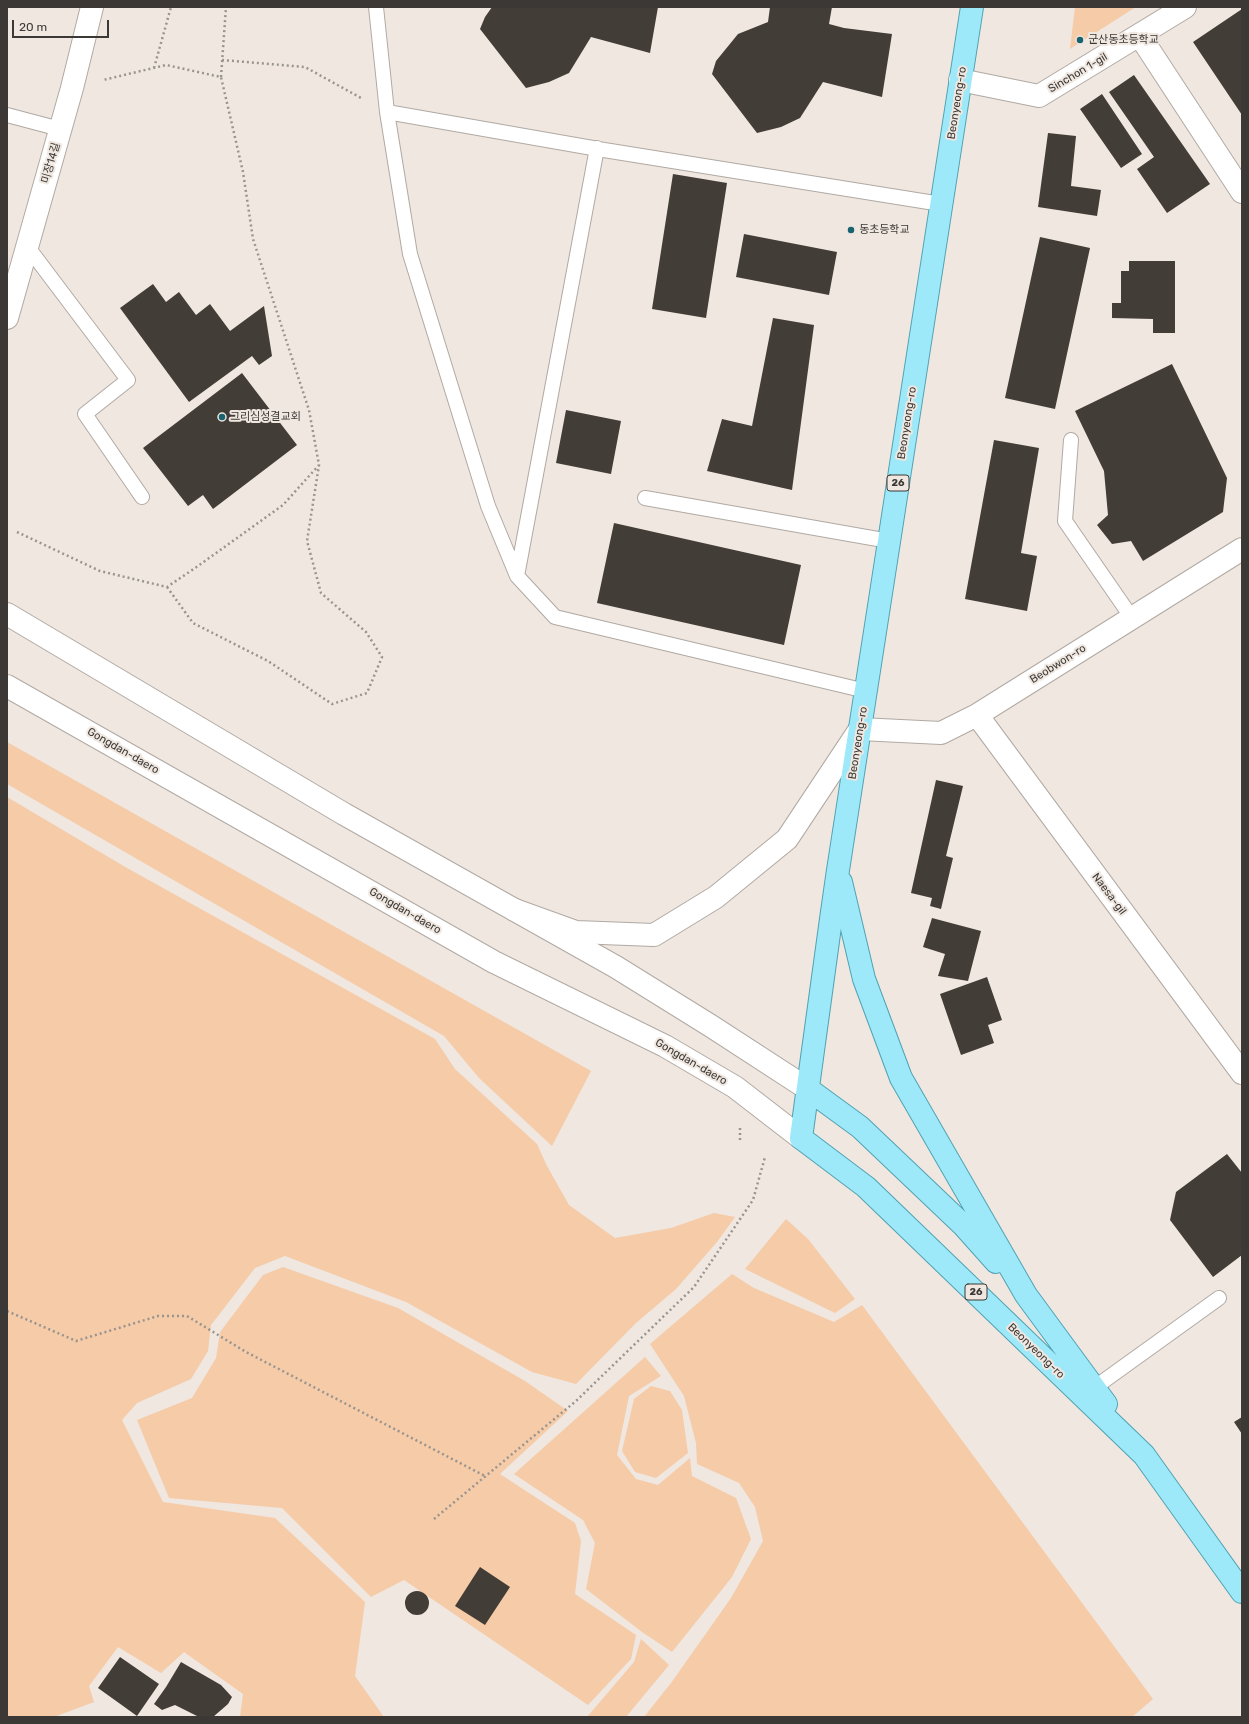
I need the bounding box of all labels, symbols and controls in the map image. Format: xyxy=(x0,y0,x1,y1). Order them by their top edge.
scale bar xyxy=(14,12,111,38)
text: 20 m xyxy=(19,20,47,34)
place label: 군산동초등학교 xyxy=(1088,33,1159,47)
marker: 군산동초등학교 xyxy=(1075,35,1085,45)
street label: Sinchon 1-gil xyxy=(1046,50,1110,96)
street label: Beonyeong-ro xyxy=(945,66,969,140)
street label: 미장14길 xyxy=(39,141,63,185)
place label: 동초등학교 xyxy=(859,223,910,237)
marker: 동초등학교 xyxy=(846,225,856,235)
street label: Beonyeong-ro xyxy=(895,386,919,460)
place label: 그리심성결교회 xyxy=(230,410,301,424)
marker: 그리심성결교회 xyxy=(217,412,227,422)
road number: 26 xyxy=(887,475,909,491)
street label: Beobwon-ro xyxy=(1028,642,1088,686)
street label: Beonyeong-ro xyxy=(846,706,870,780)
street label: Gongdan-daero xyxy=(85,725,161,777)
street label: Naesa-gil xyxy=(1089,871,1129,917)
street label: Gongdan-daero xyxy=(367,885,443,937)
street label: Gongdan-daero xyxy=(653,1036,729,1088)
road number: 26 xyxy=(965,1284,987,1300)
street label: Beonyeong-ro xyxy=(1005,1321,1067,1381)

